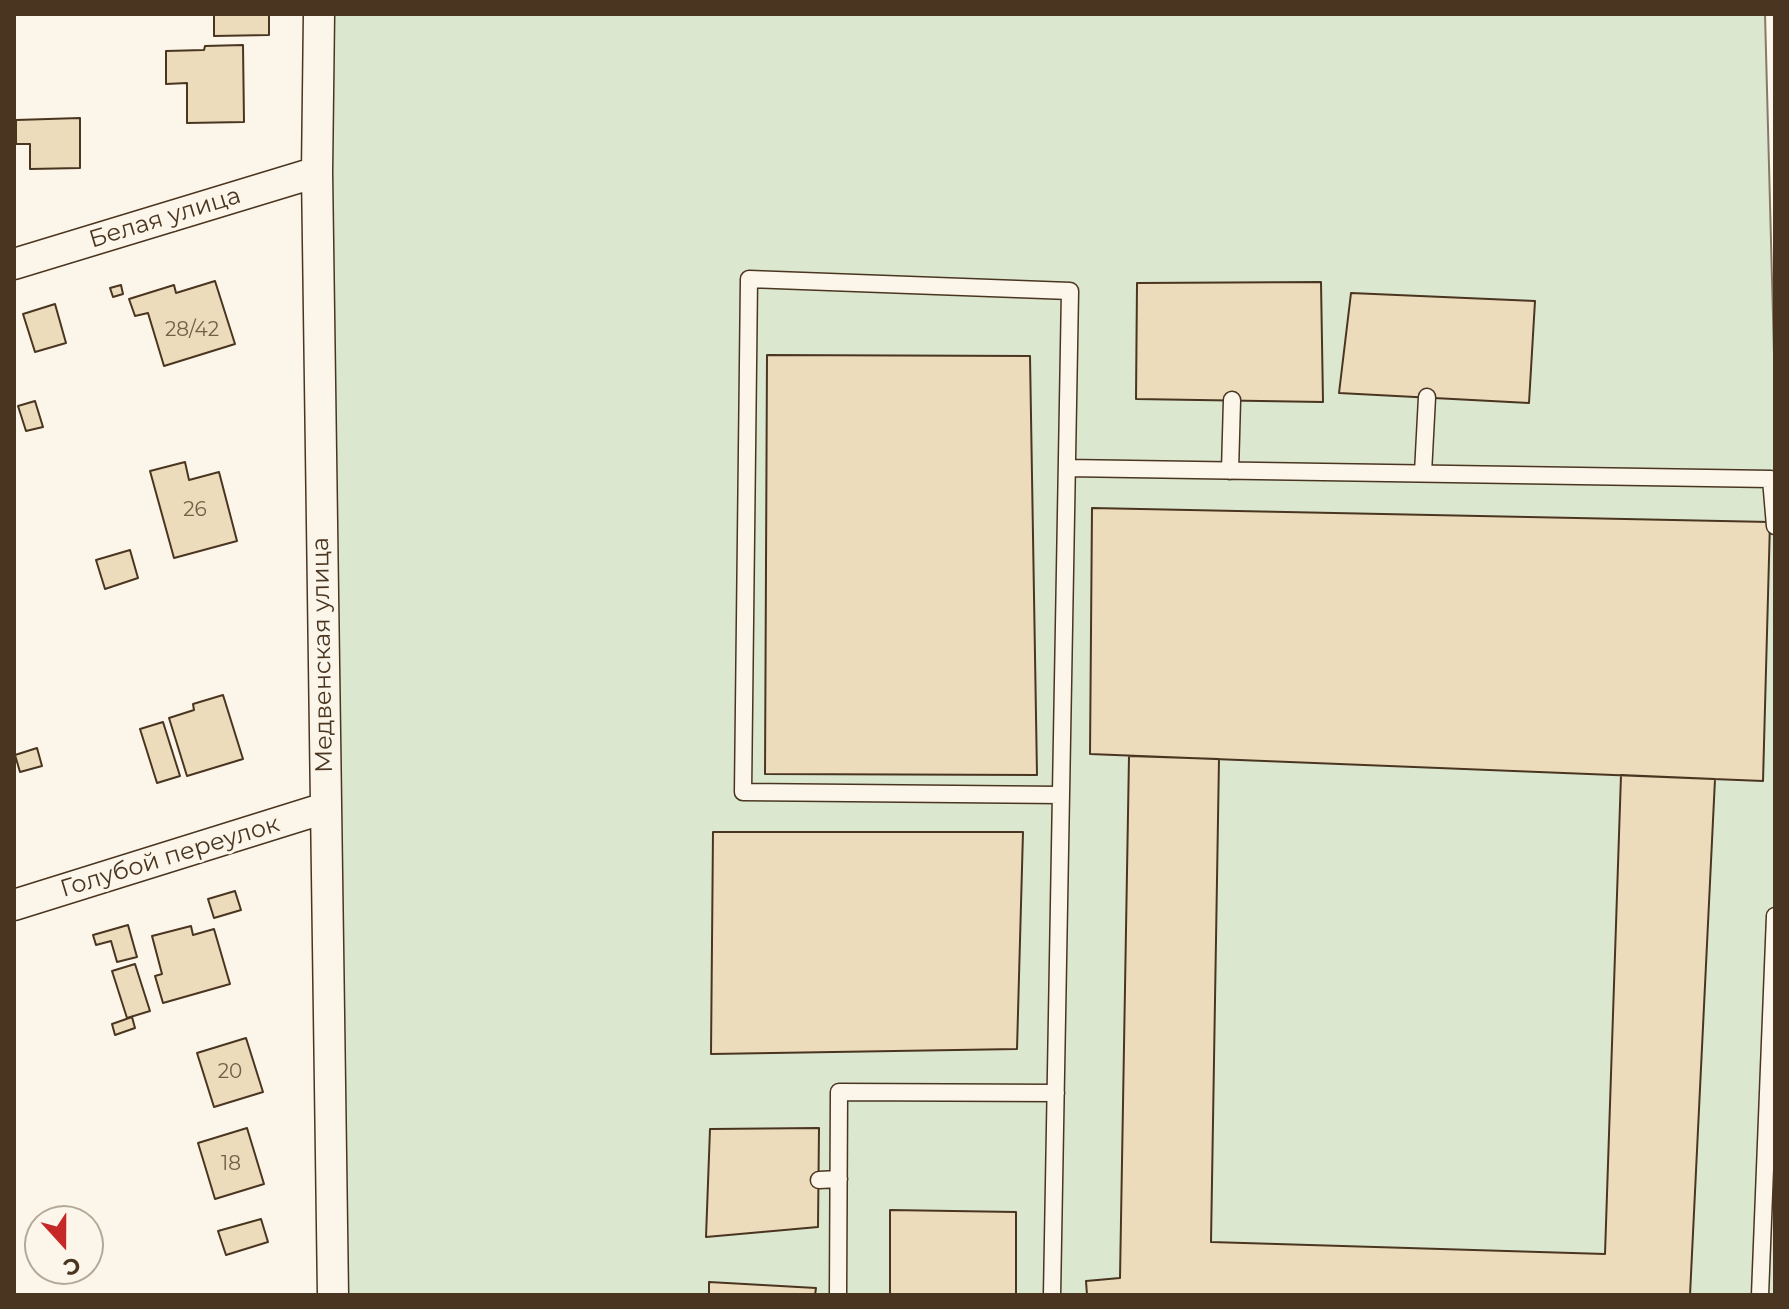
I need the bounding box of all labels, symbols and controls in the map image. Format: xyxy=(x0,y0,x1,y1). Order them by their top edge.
street label: Белая улица xyxy=(86,181,244,255)
house number: 28/42 xyxy=(165,318,219,342)
house number: 26 xyxy=(183,498,207,522)
street label: Медвенская улица xyxy=(307,537,339,773)
street label: Голубой переулок xyxy=(57,810,283,904)
house number: 20 xyxy=(218,1060,242,1084)
house number: 18 xyxy=(221,1152,241,1176)
north arrow xyxy=(24,1205,104,1285)
text: С xyxy=(60,1251,84,1281)

